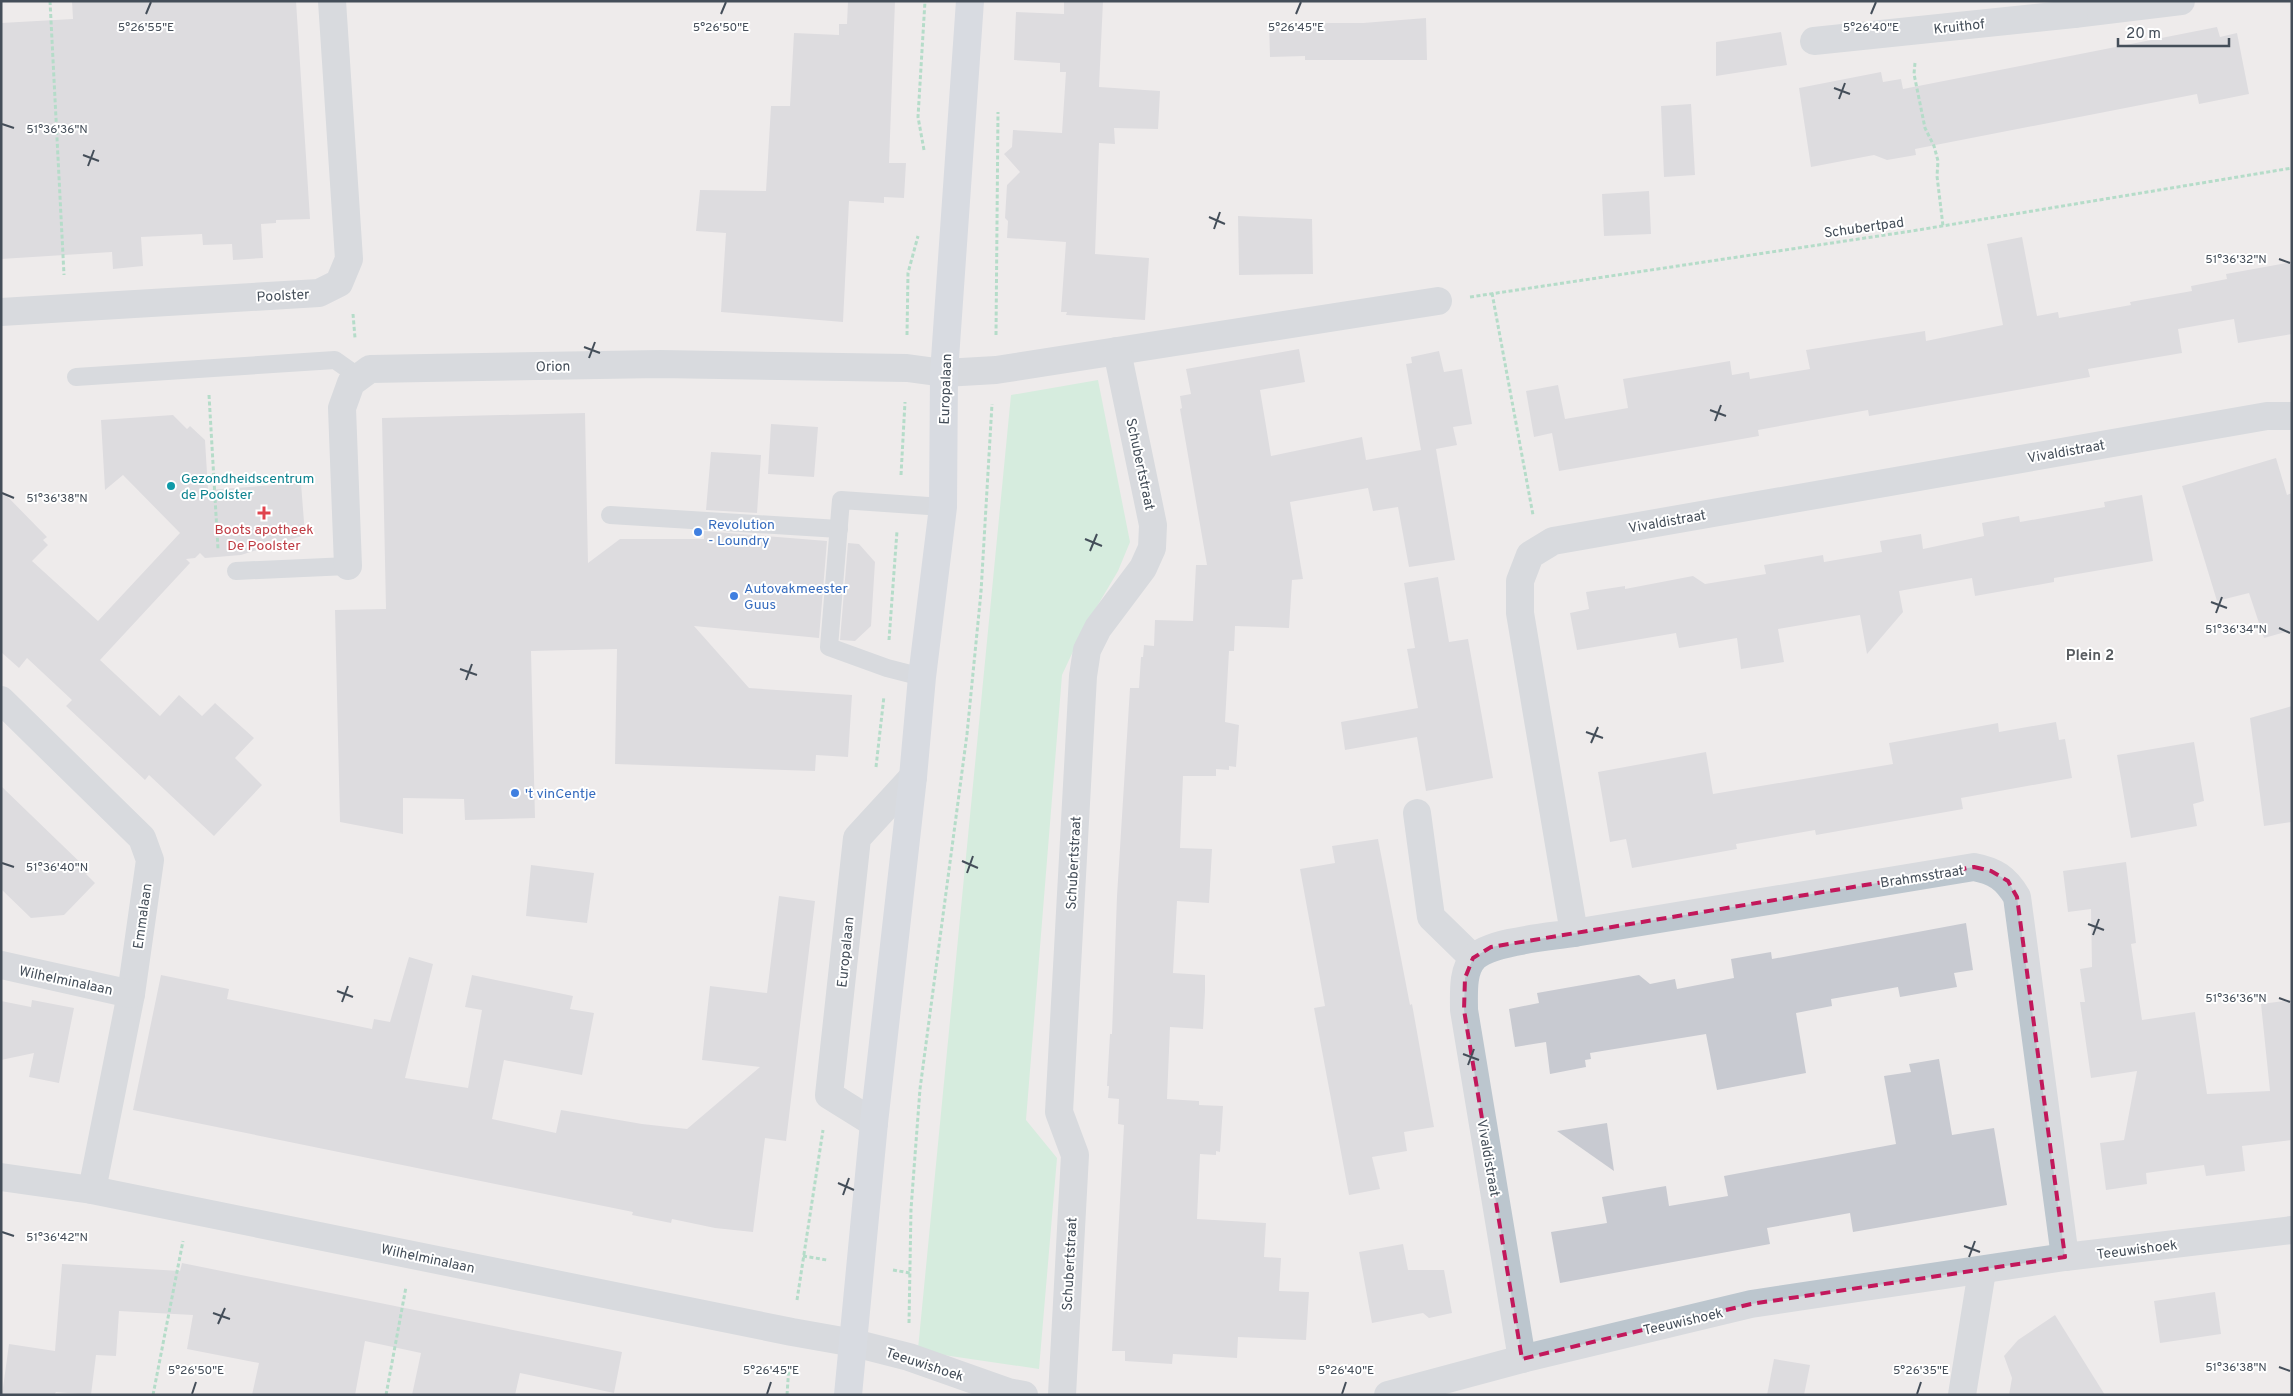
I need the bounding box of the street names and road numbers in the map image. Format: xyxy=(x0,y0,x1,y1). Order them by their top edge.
street label: Kruithof xyxy=(1933,16,1986,39)
street label: Schubertpad xyxy=(1823,214,1905,243)
street label: Poolster xyxy=(256,287,311,306)
street label: Europalaan xyxy=(937,353,956,425)
street label: Orion xyxy=(535,359,571,376)
street label: Schubertstraat xyxy=(1121,417,1158,512)
street label: Vivaldistraat xyxy=(2026,437,2106,468)
street label: Vivaldistraat xyxy=(1627,507,1707,538)
street label: Schubertstraat xyxy=(1064,816,1085,910)
street label: Brahmsstraat xyxy=(1879,862,1965,892)
street label: Emmalaan xyxy=(130,882,157,950)
street label: Europalaan xyxy=(834,916,859,988)
street label: Wilhelminalaan xyxy=(17,963,114,1000)
street label: Vivaldistraat xyxy=(1472,1118,1503,1198)
street label: Schubertstraat xyxy=(1060,1217,1081,1311)
street label: Teeuwishoek xyxy=(2096,1237,2179,1264)
street label: Wilhelminalaan xyxy=(379,1241,476,1278)
street label: Teeuwishoek xyxy=(1642,1305,1725,1340)
street label: Teeuwishoek xyxy=(883,1345,966,1386)

